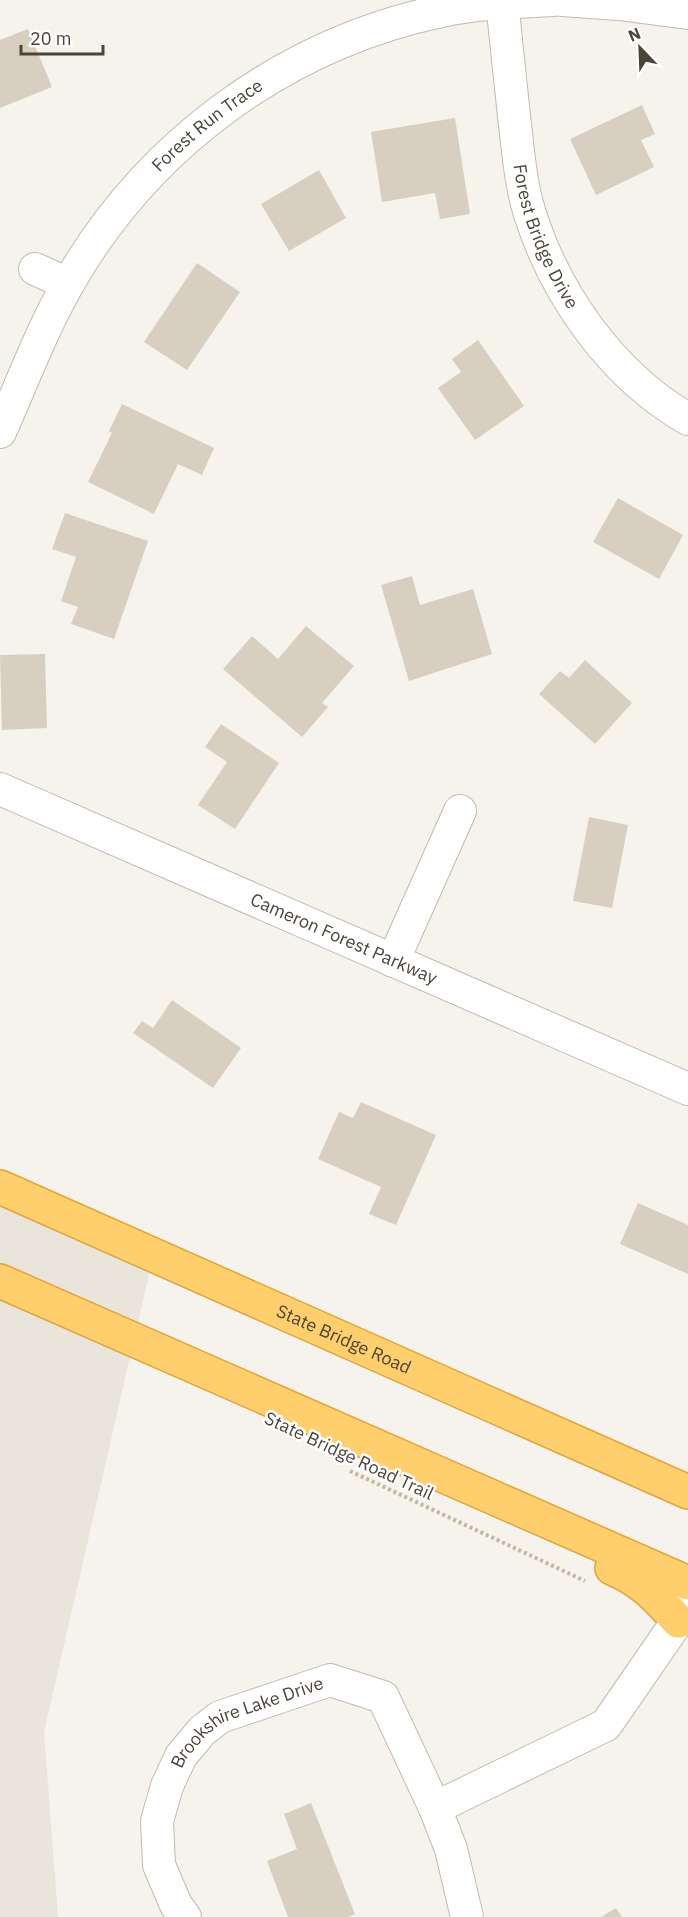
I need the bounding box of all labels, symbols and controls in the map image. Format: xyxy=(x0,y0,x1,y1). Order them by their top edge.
scale bar xyxy=(21,18,104,56)
north arrow xyxy=(610,18,670,78)
text: N xyxy=(625,23,643,46)
text: 20 m xyxy=(30,27,72,50)
street label: Forest Run Trace xyxy=(147,73,267,176)
street label: Forest Bridge Drive xyxy=(509,162,584,313)
street label: Cameron Forest Parkway xyxy=(247,888,441,989)
street label: State Bridge Road xyxy=(273,1299,415,1379)
street label: State Bridge Road Trail xyxy=(261,1406,438,1505)
street label: Brookshire Lake Drive xyxy=(165,1671,326,1771)

